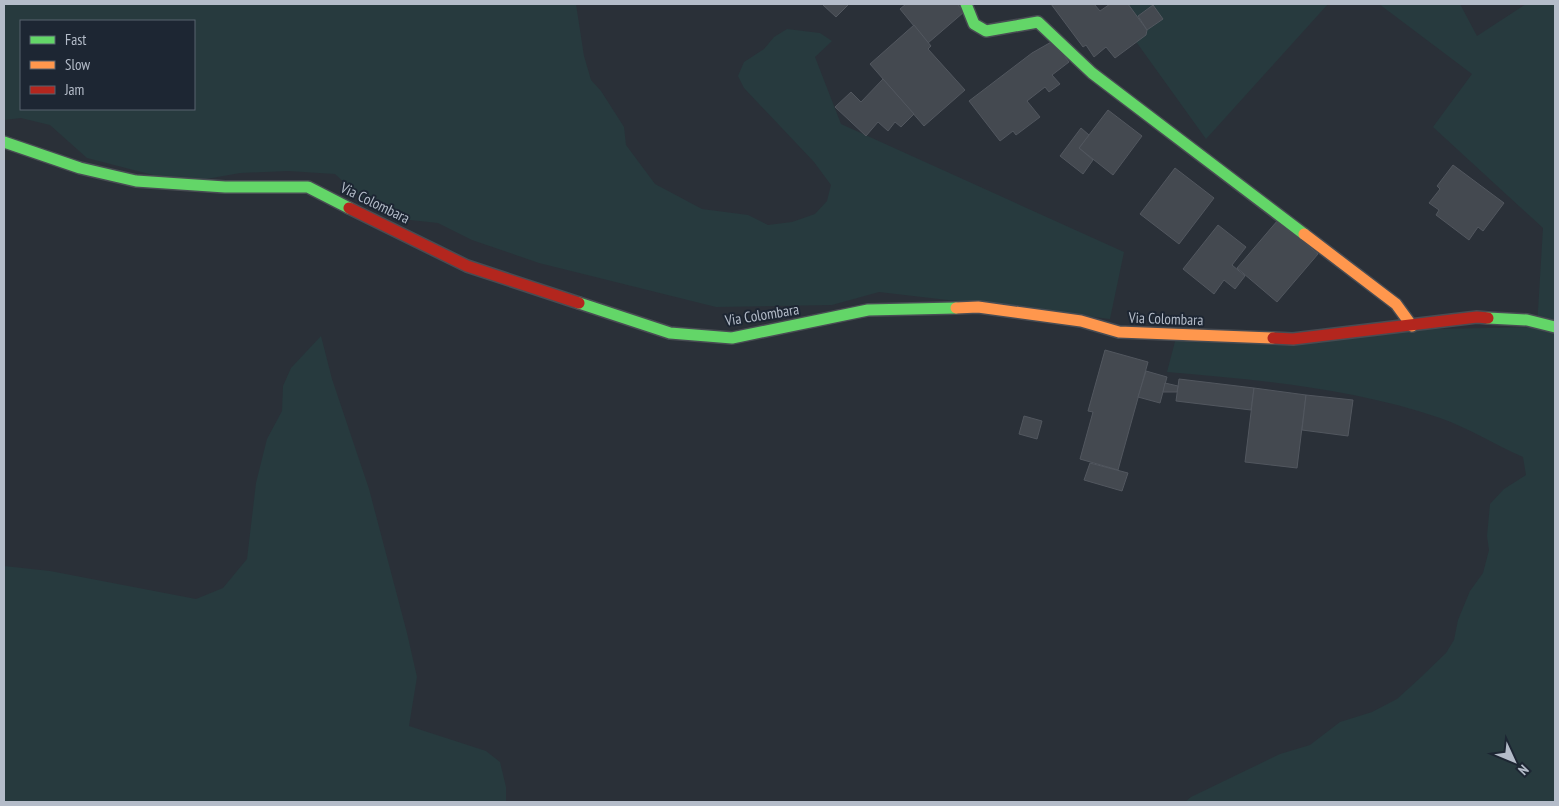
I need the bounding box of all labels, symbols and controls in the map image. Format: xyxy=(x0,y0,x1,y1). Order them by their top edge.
legend xyxy=(20,20,195,110)
text: Fast xyxy=(65,30,86,49)
text: Slow xyxy=(65,55,90,74)
text: Jam xyxy=(64,80,84,99)
street label: Via Colombara xyxy=(337,177,413,227)
street label: Via Colombara xyxy=(723,299,800,330)
street label: Via Colombara xyxy=(1127,308,1204,329)
north arrow xyxy=(1489,736,1539,786)
text: N xyxy=(1514,761,1532,779)

